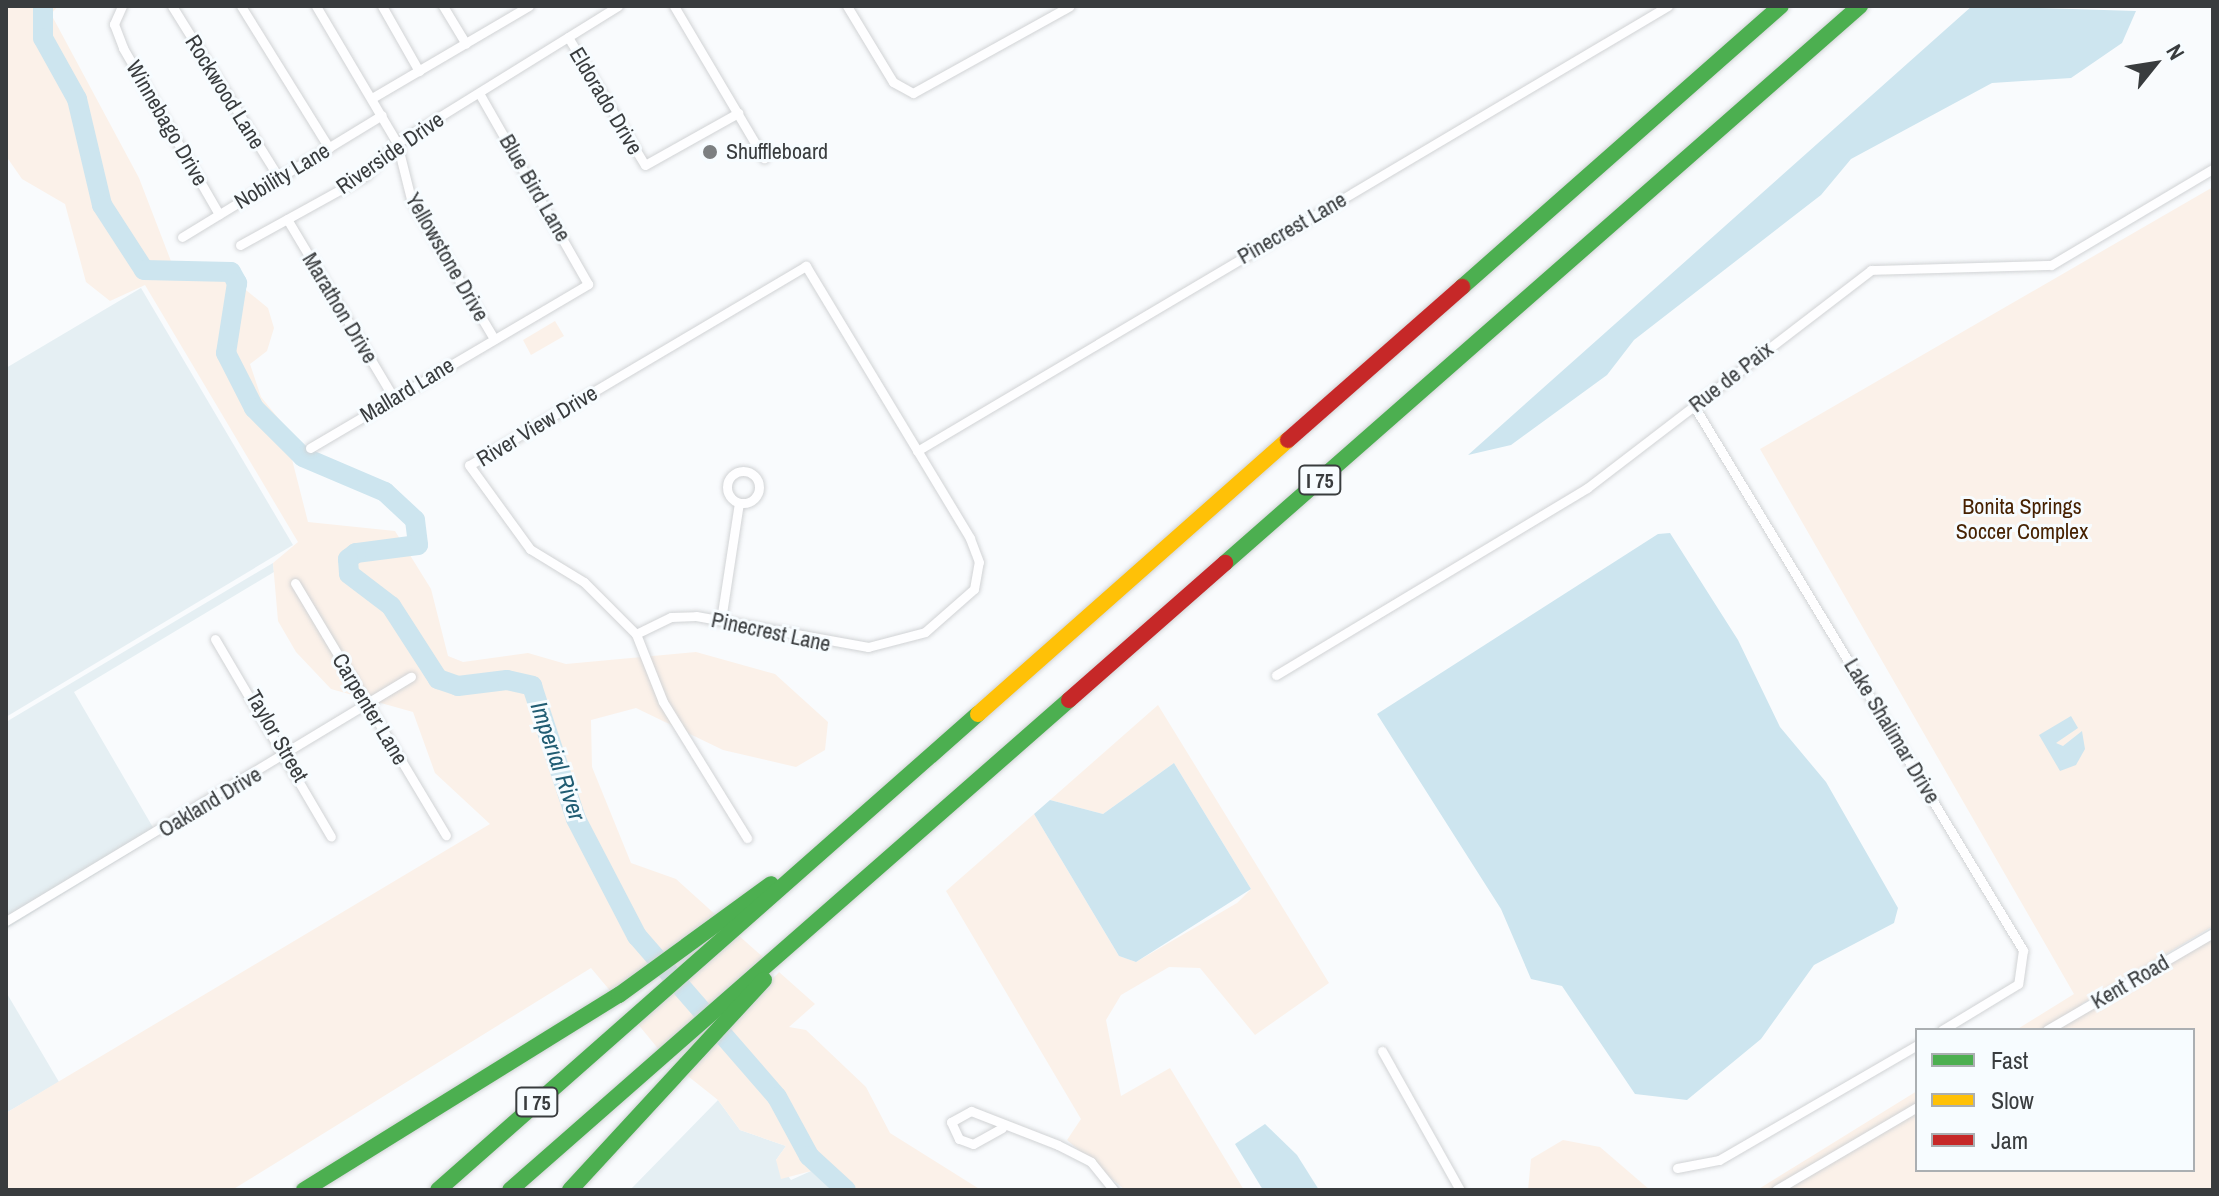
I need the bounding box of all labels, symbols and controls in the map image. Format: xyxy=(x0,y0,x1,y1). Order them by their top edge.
north arrow xyxy=(2115,24,2195,104)
street label: Rockwood Lane xyxy=(180,30,270,154)
text: N xyxy=(2160,39,2192,65)
street label: Eldorado Drive xyxy=(564,43,648,159)
street label: Winnebago Drive xyxy=(120,56,214,190)
street label: Riverside Drive xyxy=(331,106,449,200)
street label: Blue Bird Lane xyxy=(494,130,576,246)
street label: Nobility Lane xyxy=(230,137,334,215)
place label: Shuffleboard xyxy=(726,139,828,165)
marker: Shuffleboard xyxy=(701,143,719,161)
street label: Pinecrest Lane xyxy=(1233,186,1351,270)
street label: Yellowstone Drive xyxy=(400,188,494,326)
street label: Marathon Drive xyxy=(297,248,383,368)
street label: Rue de Paix xyxy=(1684,336,1778,418)
street label: Mallard Lane xyxy=(356,352,458,428)
street label: River View Drive xyxy=(472,380,602,472)
road number: I 75 xyxy=(1298,464,1342,496)
park label: Bonita Springs Soccer Complex xyxy=(1956,493,2088,544)
street label: Pinecrest Lane xyxy=(709,606,833,658)
street label: Carpenter Lane xyxy=(326,648,414,770)
street label: Lake Shalimar Drive xyxy=(1838,654,1946,808)
street label: Taylor Street xyxy=(240,685,314,787)
water label: Imperial River xyxy=(524,698,592,824)
street label: Oakland Drive xyxy=(154,761,266,843)
street label: Kent Road xyxy=(2086,949,2174,1015)
legend xyxy=(1915,1028,2195,1172)
text: Fast xyxy=(1991,1044,2028,1076)
text: Slow xyxy=(1991,1084,2034,1116)
road number: I 75 xyxy=(515,1086,559,1118)
text: Jam xyxy=(1991,1124,2028,1156)

